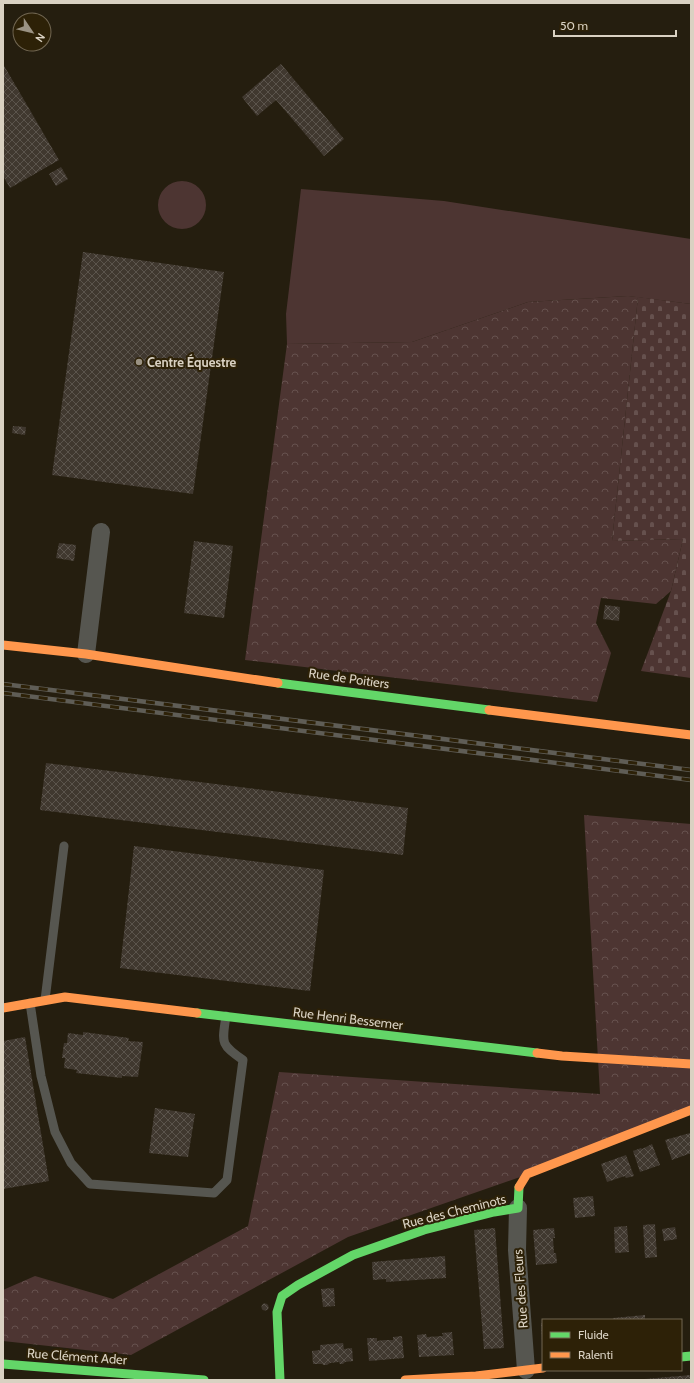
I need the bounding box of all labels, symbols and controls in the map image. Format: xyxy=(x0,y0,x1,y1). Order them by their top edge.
north arrow xyxy=(12,12,52,52)
scale bar xyxy=(554,12,676,38)
text: 50 m xyxy=(560,18,588,33)
text: N xyxy=(32,31,48,45)
place label: Centre Équestre xyxy=(147,353,237,370)
marker: Centre Équestre xyxy=(134,357,144,367)
street label: Rue de Poitiers xyxy=(308,664,391,692)
street label: Rue Henri Bessemer xyxy=(292,1003,405,1033)
street label: Rue des Cheminots xyxy=(401,1190,508,1232)
street label: Rue des Fleurs xyxy=(509,1248,531,1329)
legend xyxy=(542,1319,682,1371)
text: Fluide xyxy=(578,1327,609,1342)
street label: Rue Clément Ader xyxy=(27,1345,128,1368)
text: Ralenti xyxy=(578,1347,613,1362)

